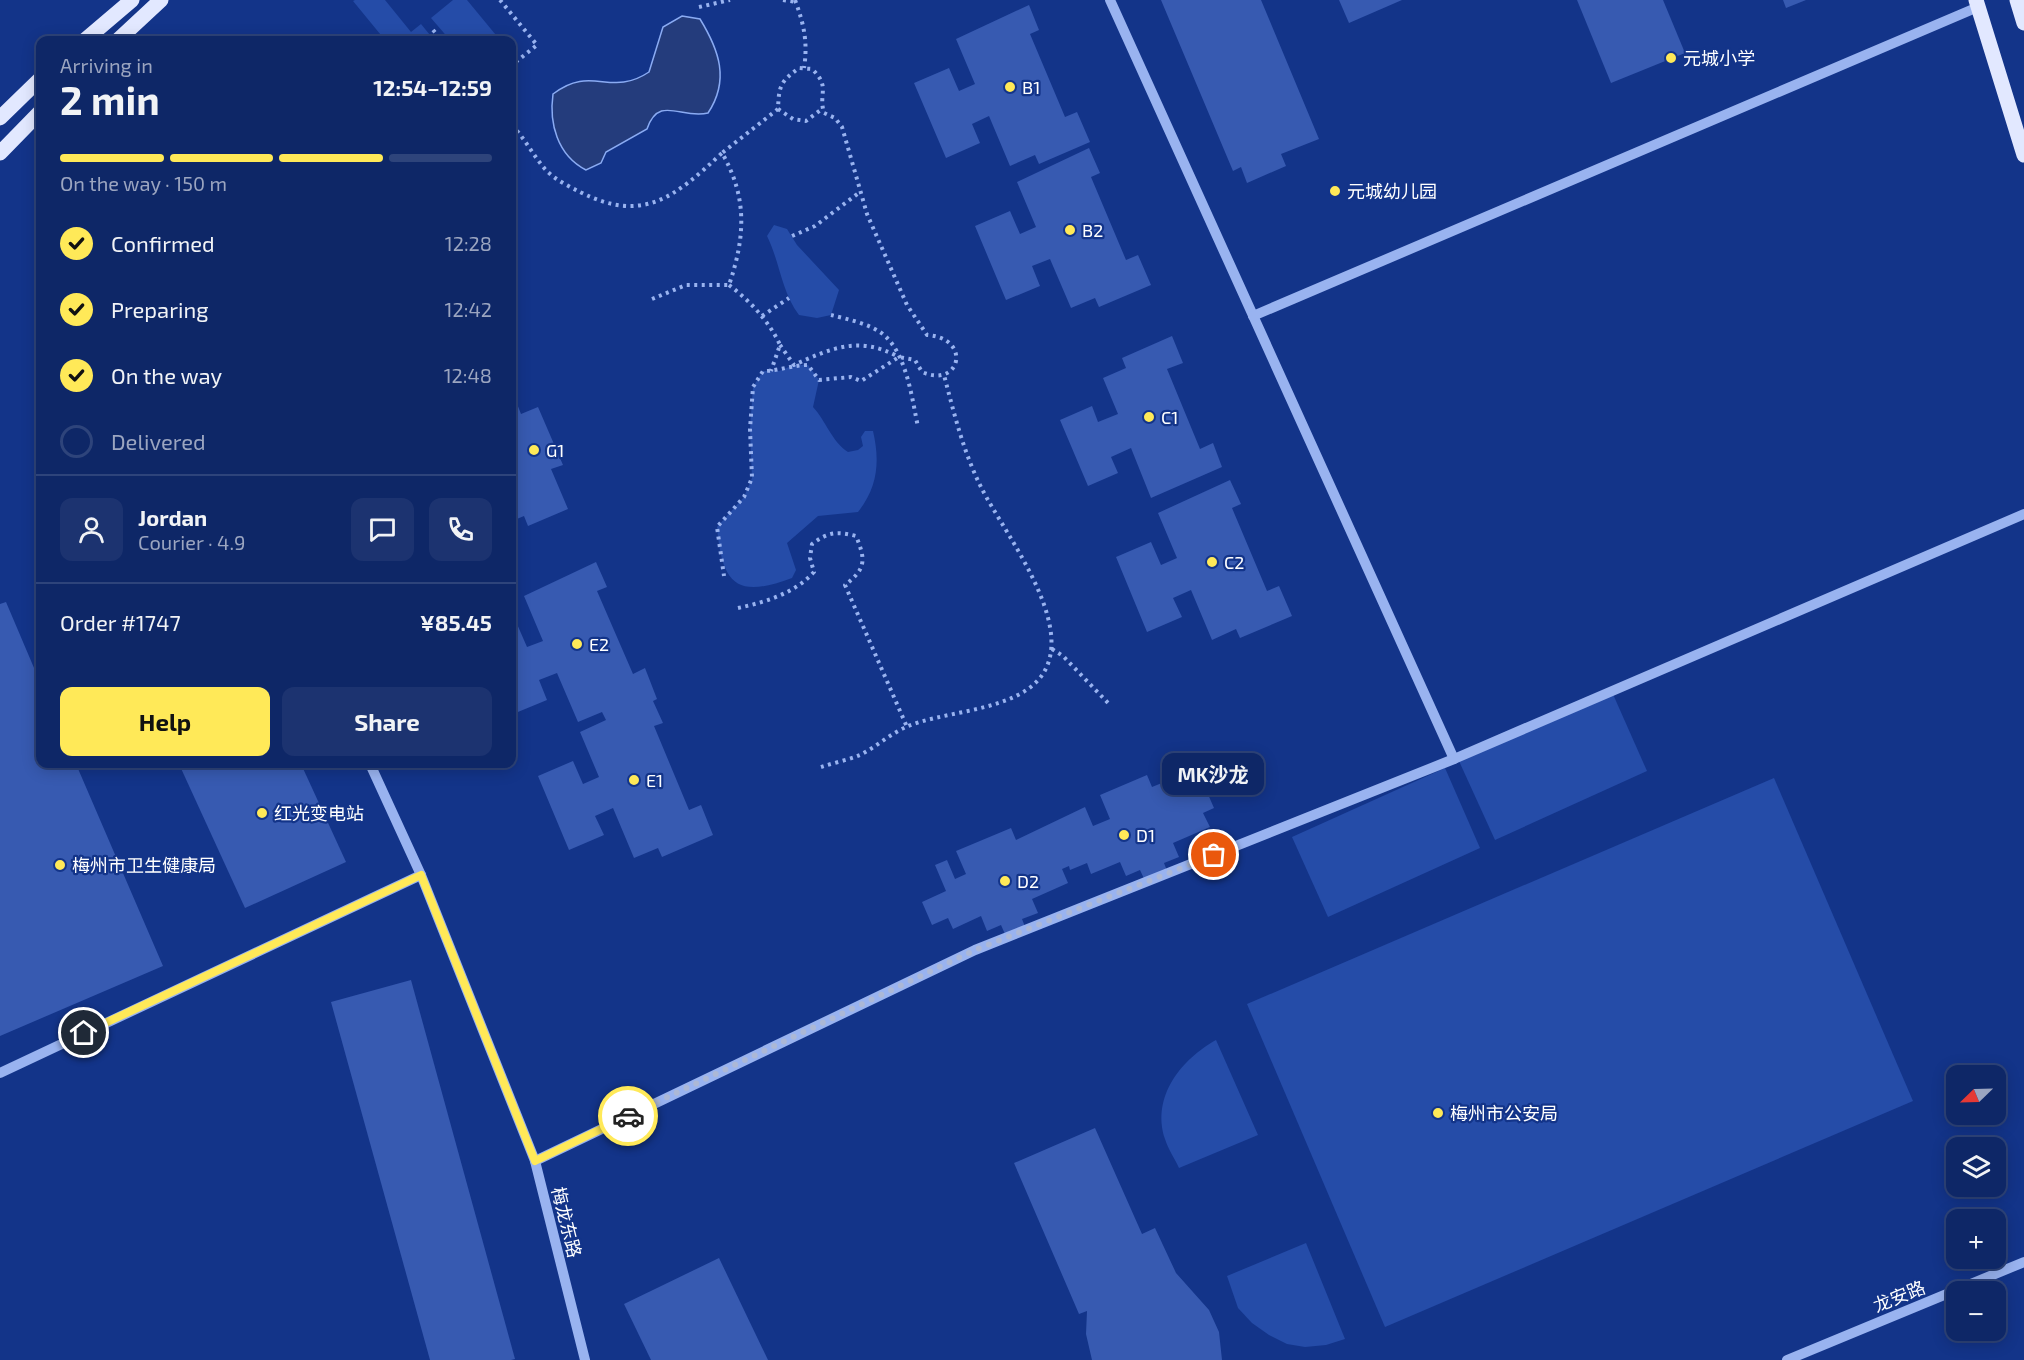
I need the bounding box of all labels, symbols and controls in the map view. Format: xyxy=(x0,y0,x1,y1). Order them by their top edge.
place label: 元城小学 xyxy=(1683,47,1755,69)
marker: 元城小学 xyxy=(1664,51,1678,65)
text: Arriving in xyxy=(60,53,153,77)
text: 12:54–12:59 xyxy=(373,74,492,100)
text: 2 min xyxy=(60,76,160,123)
place label: B1 xyxy=(1022,76,1040,98)
marker: B1 xyxy=(1003,80,1017,94)
text: On the way · 150 m xyxy=(60,171,227,195)
place label: 元城幼儿园 xyxy=(1347,180,1437,202)
marker: 元城幼儿园 xyxy=(1328,184,1342,198)
place label: B2 xyxy=(1082,219,1103,241)
marker: B2 xyxy=(1063,223,1077,237)
icon: check xyxy=(60,227,93,260)
text: Confirmed xyxy=(111,230,215,256)
text: 12:28 xyxy=(445,231,492,255)
icon: check xyxy=(60,293,93,326)
text: Preparing xyxy=(111,296,209,322)
text: 12:42 xyxy=(445,297,492,321)
icon: check xyxy=(60,359,93,392)
text: On the way xyxy=(111,362,222,388)
text: 12:48 xyxy=(444,363,492,387)
place label: C1 xyxy=(1161,406,1178,428)
marker: C1 xyxy=(1142,410,1156,424)
text: Delivered xyxy=(111,428,206,454)
place label: G1 xyxy=(546,439,564,461)
marker: G1 xyxy=(527,443,541,457)
button: person xyxy=(60,498,123,561)
button: chat xyxy=(351,498,414,561)
button: phone xyxy=(429,498,492,561)
text: Jordan xyxy=(138,504,207,530)
text: Courier · 4.9 xyxy=(138,530,245,554)
place label: C2 xyxy=(1224,551,1244,573)
marker: C2 xyxy=(1205,555,1219,569)
text: Order #1747 xyxy=(60,609,181,635)
text: ¥85.45 xyxy=(420,609,492,635)
place label: E2 xyxy=(589,633,609,655)
marker: E2 xyxy=(570,637,584,651)
button: Help xyxy=(60,687,270,756)
button: Share xyxy=(282,687,492,756)
callout: MK沙龙 xyxy=(1163,753,1265,795)
text: MK沙龙 xyxy=(1178,762,1248,786)
place label: E1 xyxy=(646,769,663,791)
marker: E1 xyxy=(627,773,641,787)
place label: 红光变电站 xyxy=(274,802,364,824)
marker: 红光变电站 xyxy=(255,806,269,820)
place label: D1 xyxy=(1136,824,1155,846)
marker: D1 xyxy=(1117,828,1131,842)
pin xyxy=(1188,829,1239,880)
icon: bag xyxy=(1197,838,1230,871)
place label: 梅州市卫生健康局 xyxy=(72,854,216,876)
marker: 梅州市卫生健康局 xyxy=(53,858,67,872)
place label: D2 xyxy=(1017,870,1039,892)
marker: D2 xyxy=(998,874,1012,888)
pin xyxy=(58,1007,109,1058)
icon: home xyxy=(67,1016,100,1049)
north arrow xyxy=(1946,1065,2006,1125)
map controls xyxy=(1946,1065,2006,1341)
courier xyxy=(598,1086,658,1146)
icon: car xyxy=(612,1100,645,1133)
place label: 梅州市公安局 xyxy=(1450,1102,1558,1124)
marker: 梅州市公安局 xyxy=(1431,1106,1445,1120)
button: layers xyxy=(1946,1137,2006,1197)
street label: 梅龙东路 xyxy=(548,1184,586,1260)
button: + xyxy=(1946,1209,2006,1269)
street label: 龙安路 xyxy=(1870,1276,1928,1316)
button: − xyxy=(1946,1281,2006,1341)

